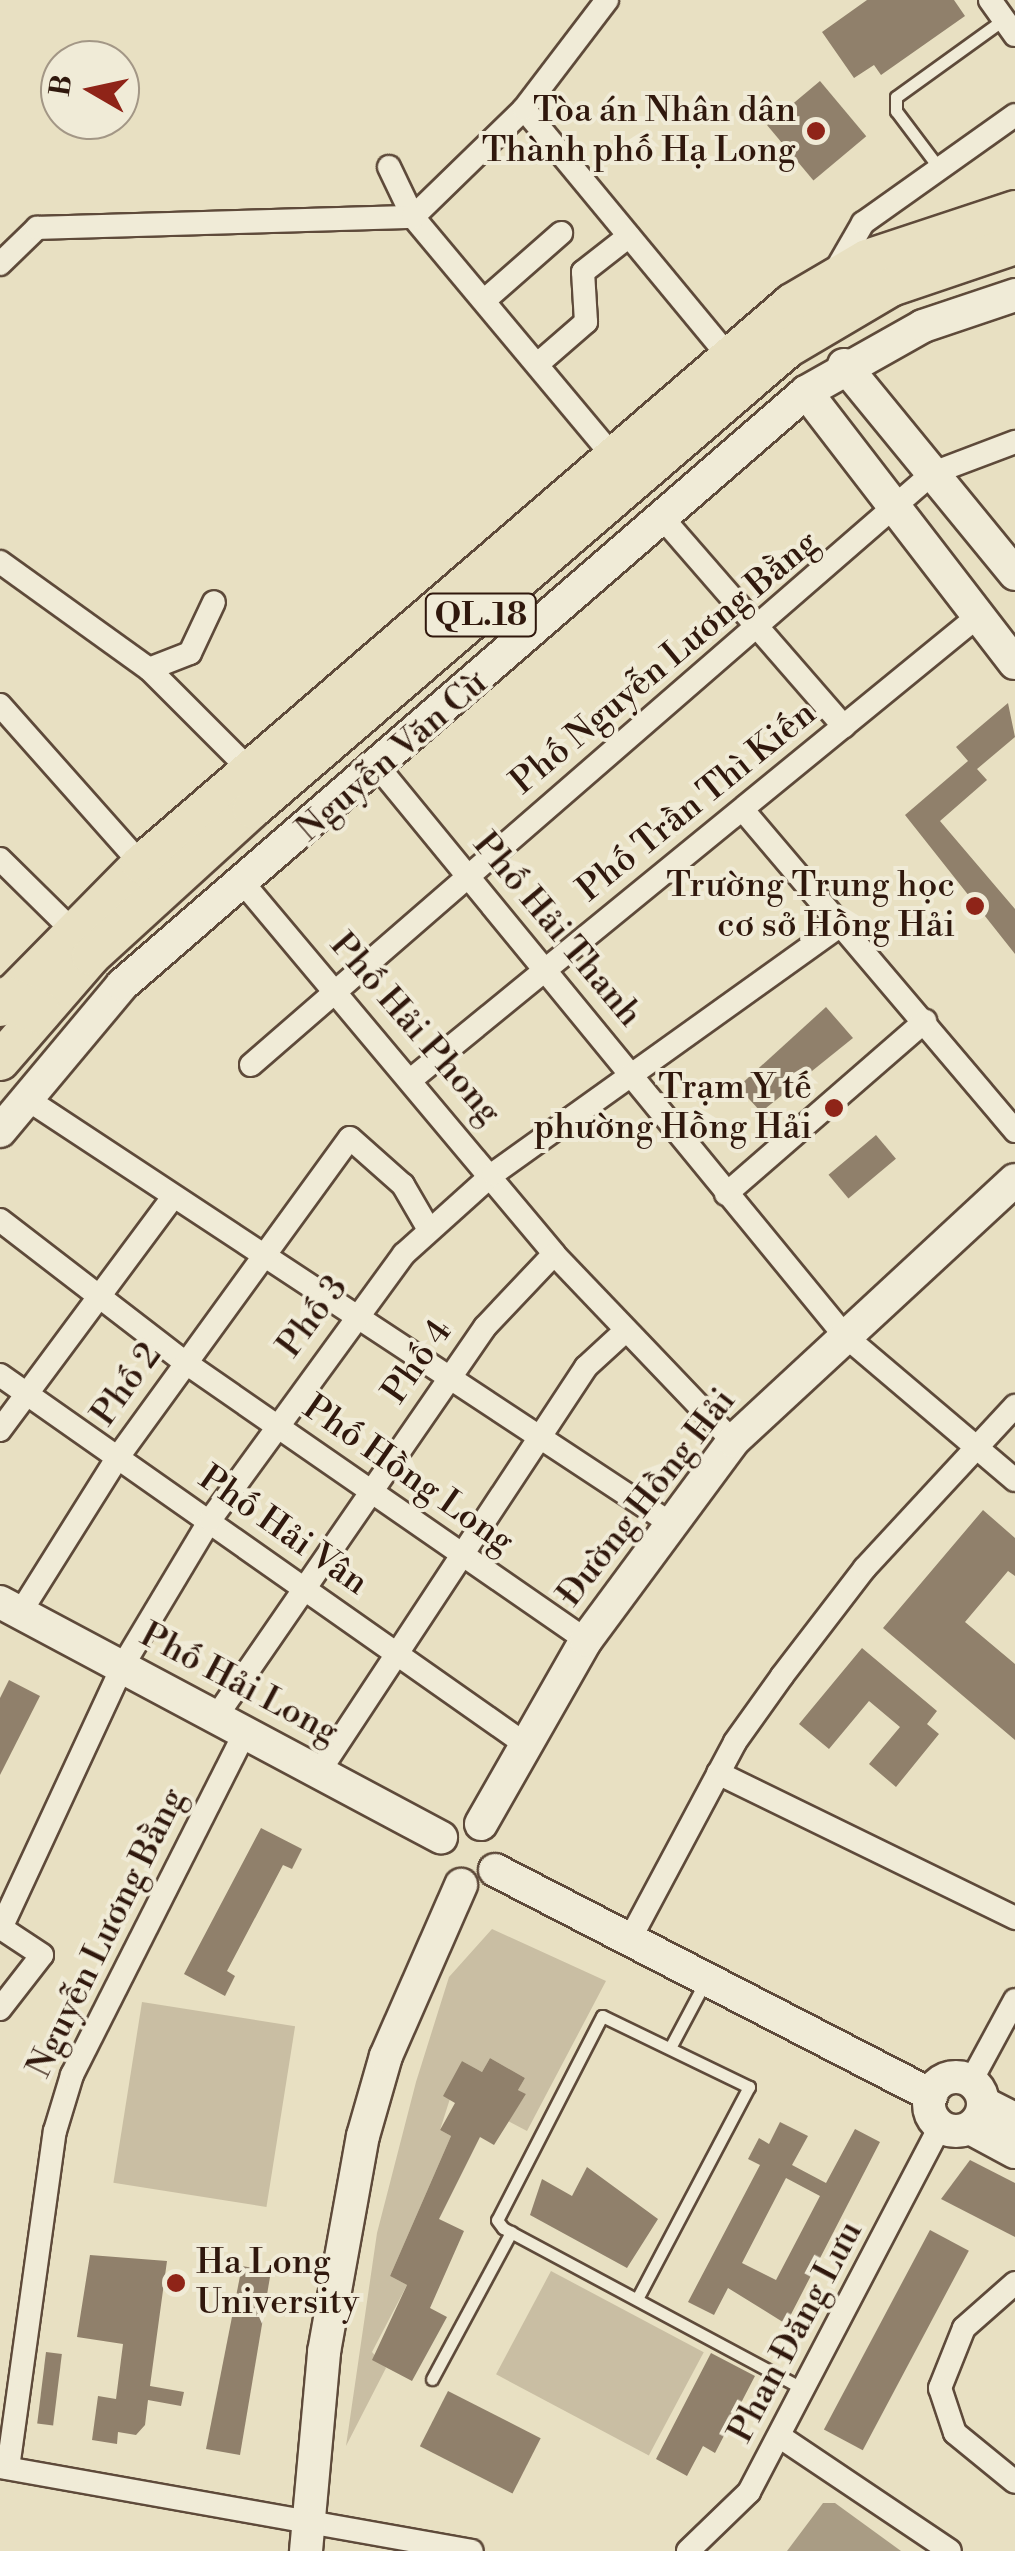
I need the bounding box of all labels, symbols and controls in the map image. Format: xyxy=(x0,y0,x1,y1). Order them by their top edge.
north arrow xyxy=(40,40,140,140)
text: B xyxy=(43,72,81,99)
place label: Tòa án Nhân dân Thành phố Hạ Long xyxy=(482,90,796,172)
marker: Tòa án Nhân dân Thành phố Hạ Long xyxy=(805,120,827,142)
street label: Phố Nguyễn Lương Bằng xyxy=(503,522,827,804)
road number: QL.18 xyxy=(424,588,538,642)
street label: Nguyễn Văn Cừ xyxy=(288,663,496,851)
street label: Phố Trần Thì Kiến xyxy=(569,693,825,911)
street label: Phố Hải Thanh xyxy=(464,824,650,1036)
place label: Trường Trung học cơ sở Hồng Hải xyxy=(666,865,955,947)
marker: Trường Trung học cơ sở Hồng Hải xyxy=(964,895,986,917)
street label: Phố Hải Phong xyxy=(321,925,509,1133)
place label: Trạm Y tế phường Hồng Hải xyxy=(534,1067,812,1149)
marker: Trạm Y tế phường Hồng Hải xyxy=(821,1095,847,1121)
street label: Phố 3 xyxy=(269,1268,357,1366)
street label: Phố 4 xyxy=(374,1312,462,1412)
street label: Phố 2 xyxy=(83,1336,171,1434)
street label: Đường Hồng Hải xyxy=(549,1381,745,1615)
street label: Phố Hồng Long xyxy=(295,1387,521,1563)
street label: Phố Hải Vân xyxy=(190,1457,376,1605)
street label: Phố Hải Long xyxy=(133,1614,345,1754)
street label: Nguyễn Lương Bằng xyxy=(19,1782,195,2084)
street label: Phan Đăng Lưu xyxy=(720,2214,872,2450)
place label: Ha Long University xyxy=(196,2242,359,2324)
marker: Ha Long University xyxy=(165,2272,187,2294)

